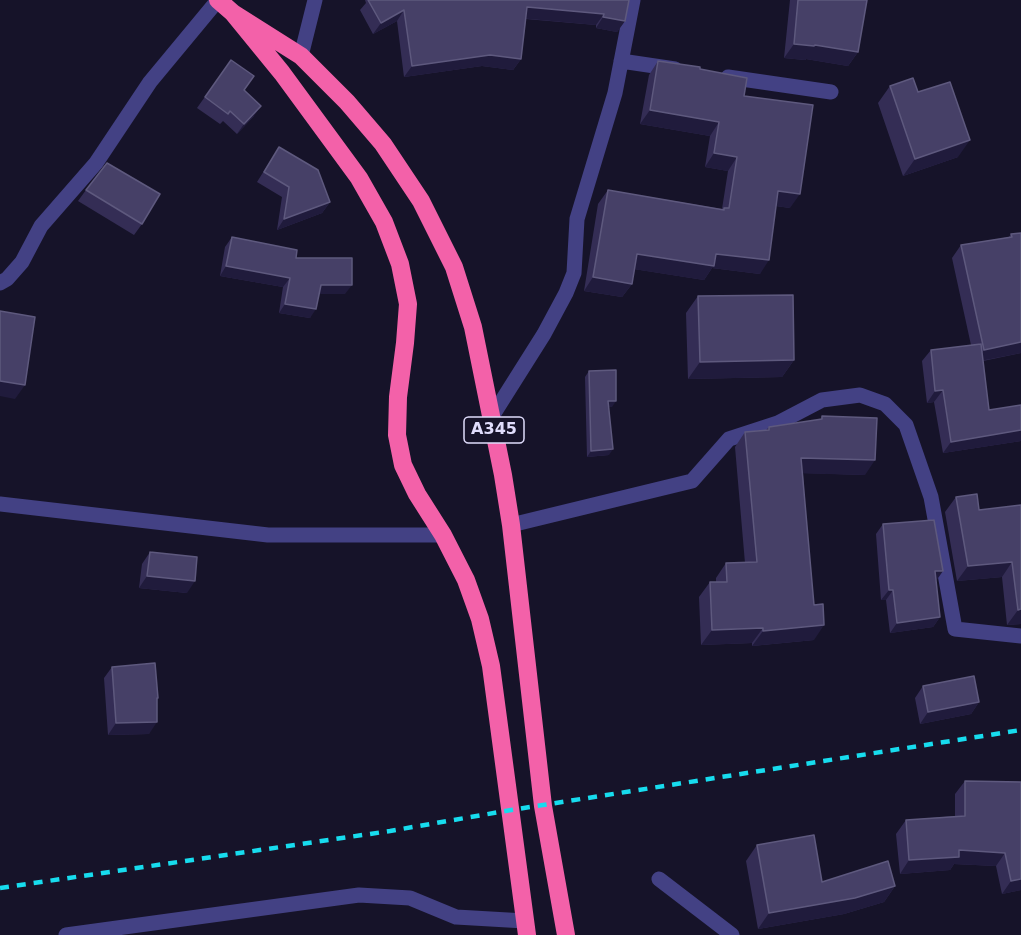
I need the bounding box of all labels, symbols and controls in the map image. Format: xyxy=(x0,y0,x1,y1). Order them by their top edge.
road number: A345 xyxy=(464,417,524,443)

